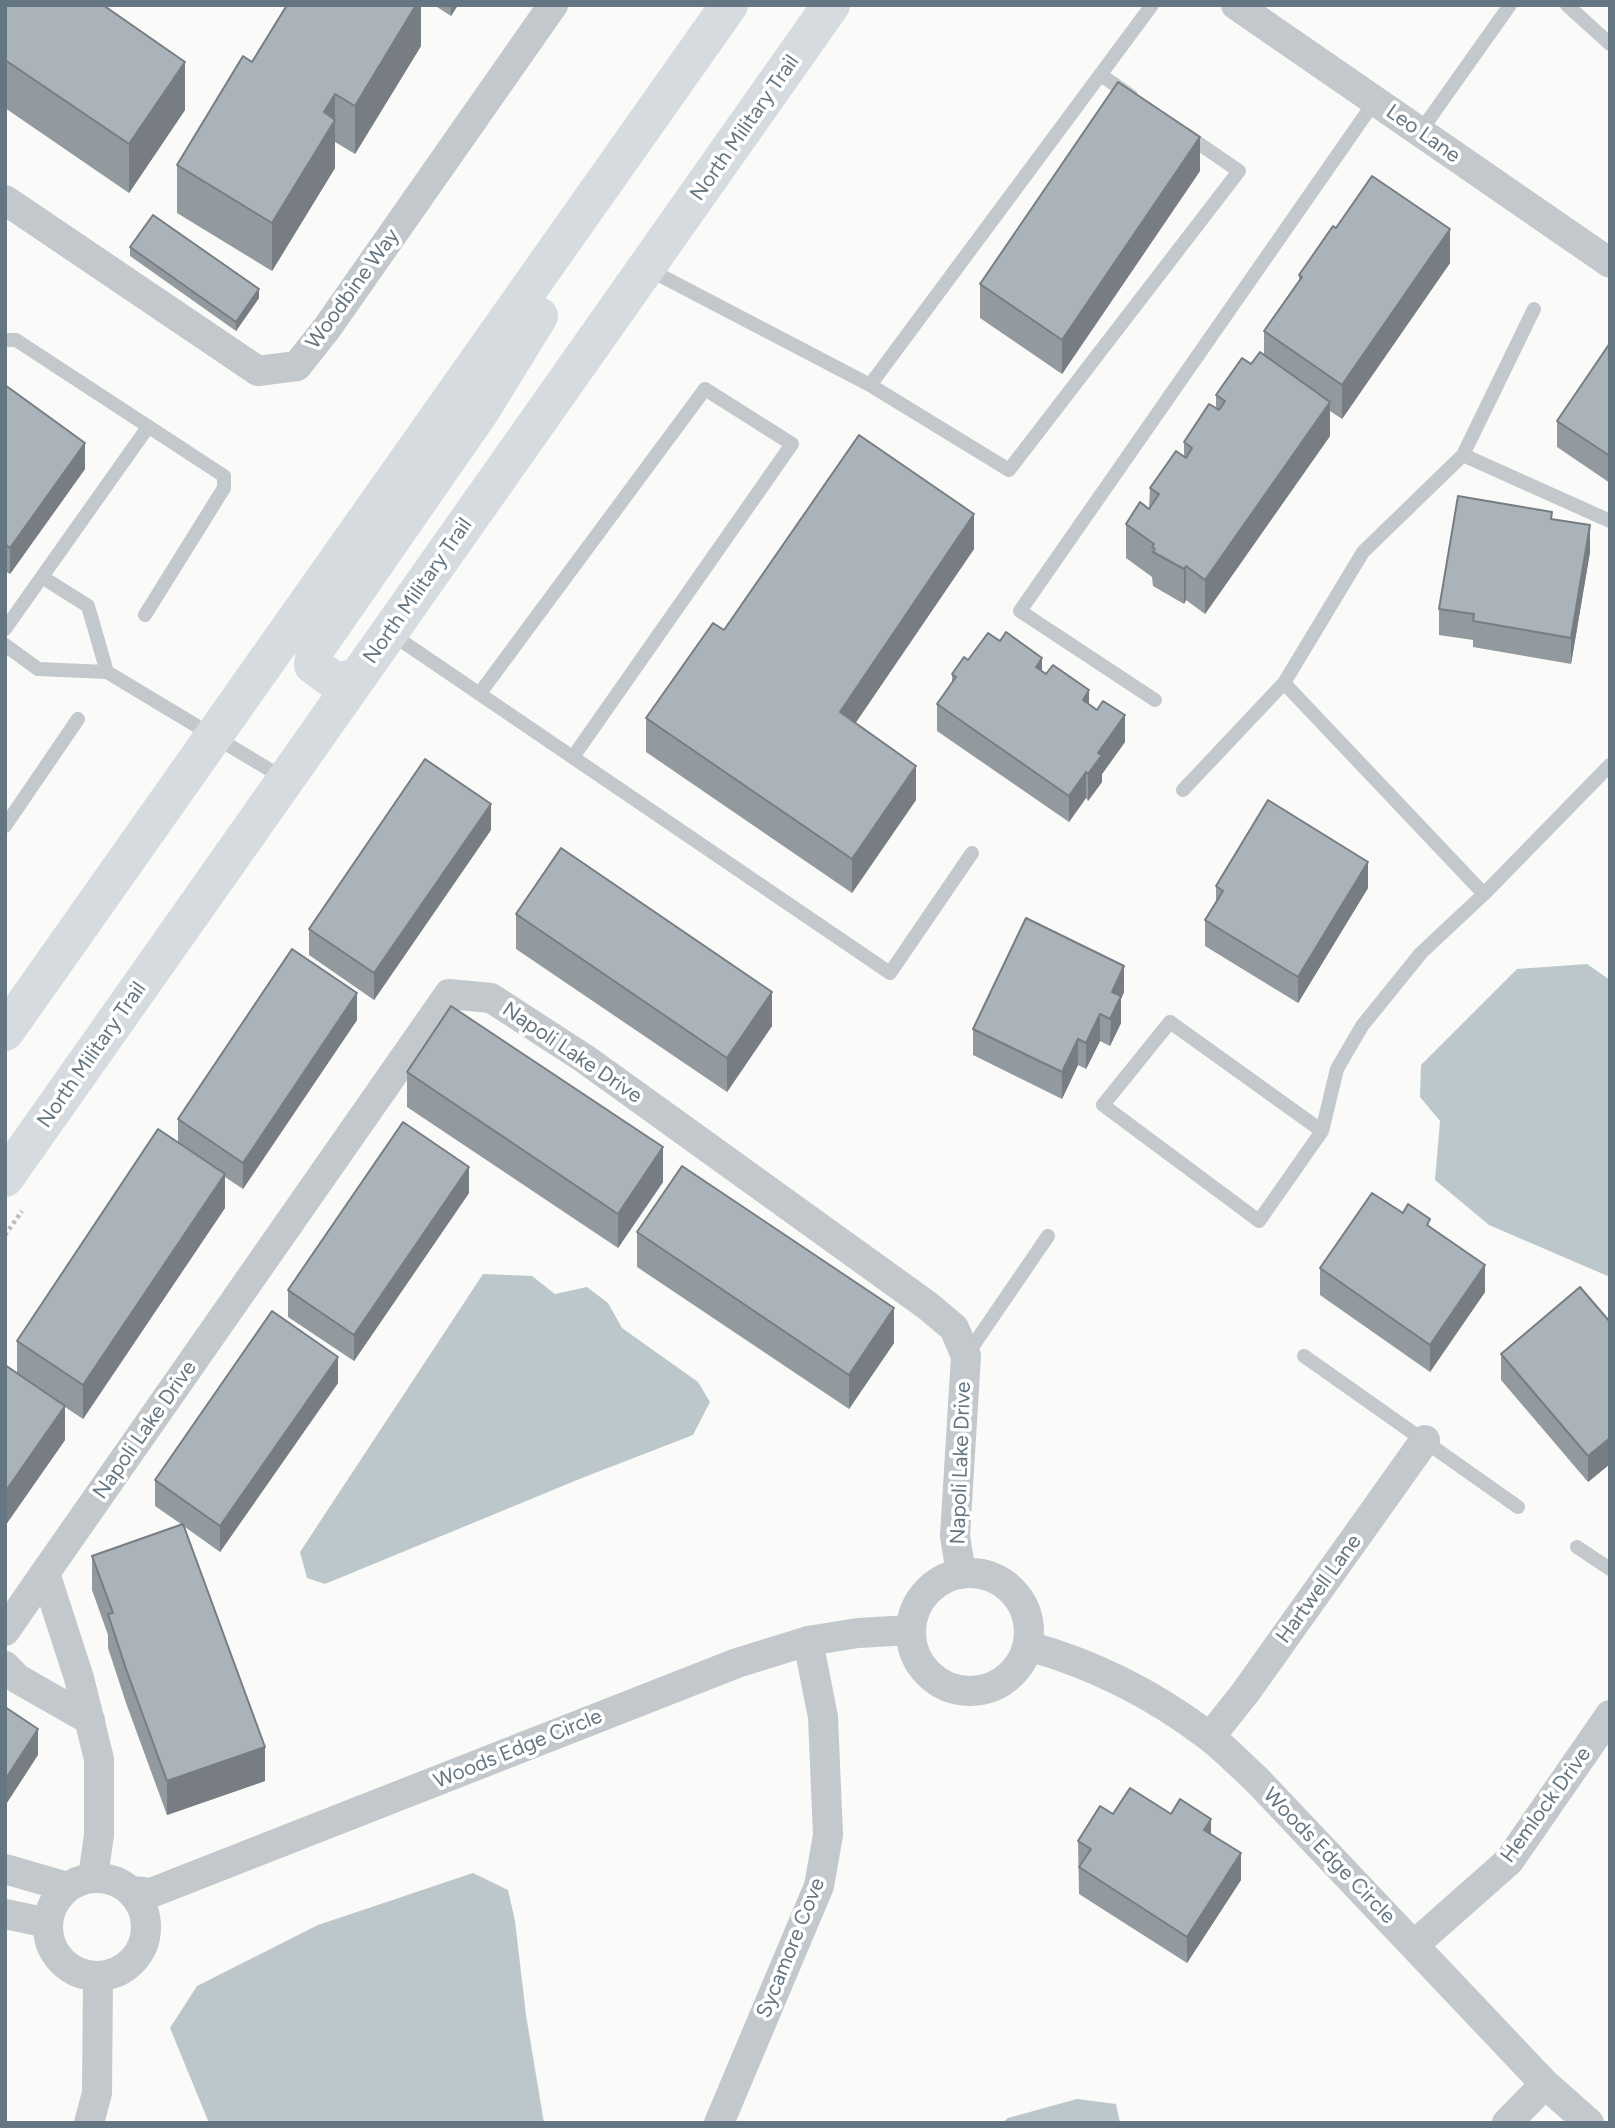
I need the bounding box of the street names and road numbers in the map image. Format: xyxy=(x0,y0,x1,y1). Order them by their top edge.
street label: North Military Trail xyxy=(685,50,805,206)
street label: Leo Lane xyxy=(1381,99,1465,169)
street label: Woodbine Way xyxy=(301,224,405,354)
street label: North Military Trail xyxy=(358,513,478,669)
street label: North Military Trail xyxy=(32,977,152,1133)
street label: Napoli Lake Drive xyxy=(497,997,647,1109)
street label: Napoli Lake Drive xyxy=(88,1356,202,1504)
street label: Napoli Lake Drive xyxy=(946,1381,976,1545)
street label: Hartwell Lane xyxy=(1271,1530,1367,1648)
street label: Woods Edge Circle xyxy=(430,1704,606,1794)
street label: Hemlock Drive xyxy=(1495,1742,1597,1868)
street label: Woods Edge Circle xyxy=(1258,1783,1400,1929)
street label: Sycamore Cove xyxy=(751,1874,831,2022)

